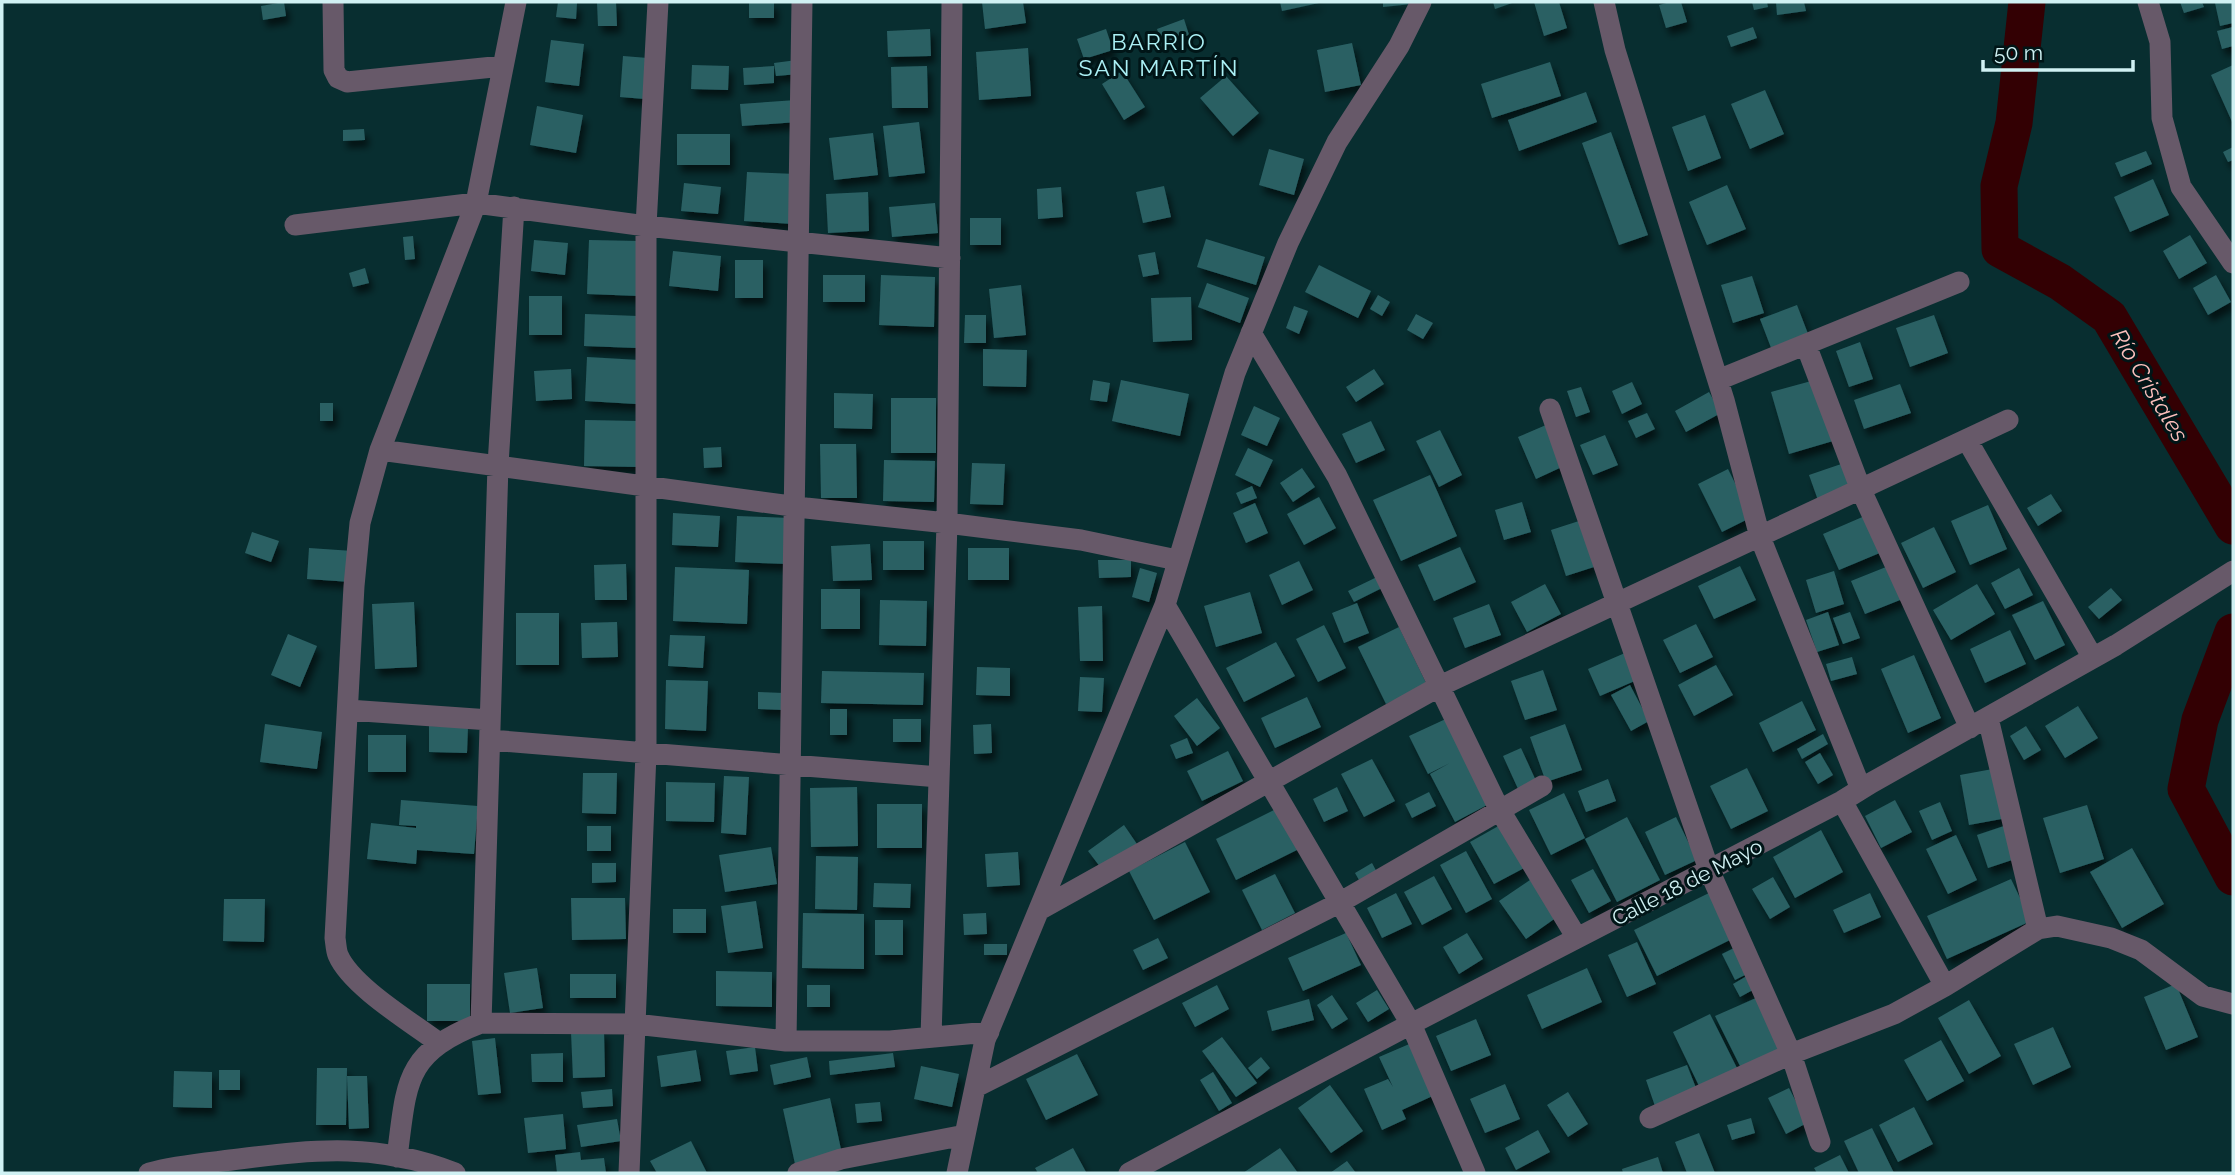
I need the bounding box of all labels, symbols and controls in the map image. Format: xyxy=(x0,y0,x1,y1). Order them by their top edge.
district label: BARRIO SAN MARTÍN xyxy=(1079,28,1239,81)
scale bar xyxy=(1983,28,2134,72)
text: 50 m xyxy=(1994,40,2043,65)
water label: Río Cristales xyxy=(2106,324,2194,446)
street label: Calle 18 de Mayo xyxy=(1608,833,1766,931)

